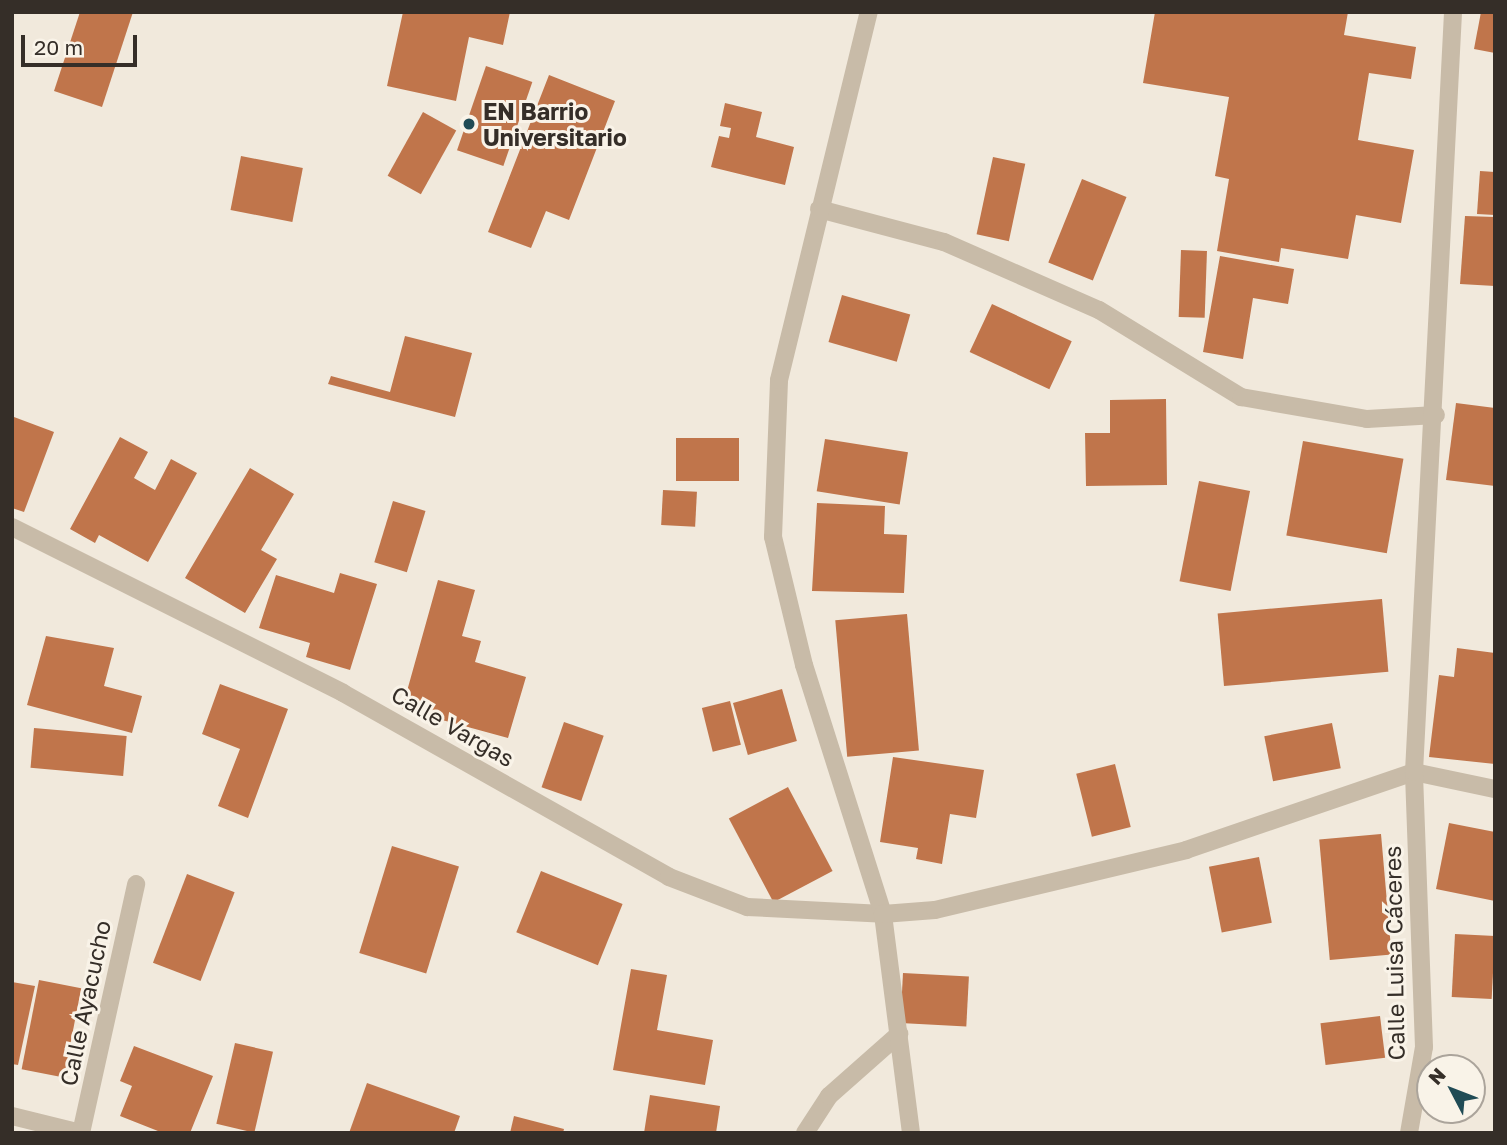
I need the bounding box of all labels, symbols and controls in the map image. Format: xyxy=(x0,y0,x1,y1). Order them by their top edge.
scale bar xyxy=(24,21,140,65)
text: 20 m xyxy=(34,34,83,60)
place label: EN Barrio Universitario xyxy=(483,97,627,151)
marker: EN Barrio Universitario xyxy=(461,116,477,132)
street label: Calle Vargas xyxy=(387,680,519,772)
street label: Calle Luisa Cáceres xyxy=(1378,845,1410,1061)
street label: Calle Ayacucho xyxy=(54,918,116,1088)
north arrow xyxy=(1416,1054,1486,1124)
text: N xyxy=(1423,1063,1450,1089)

